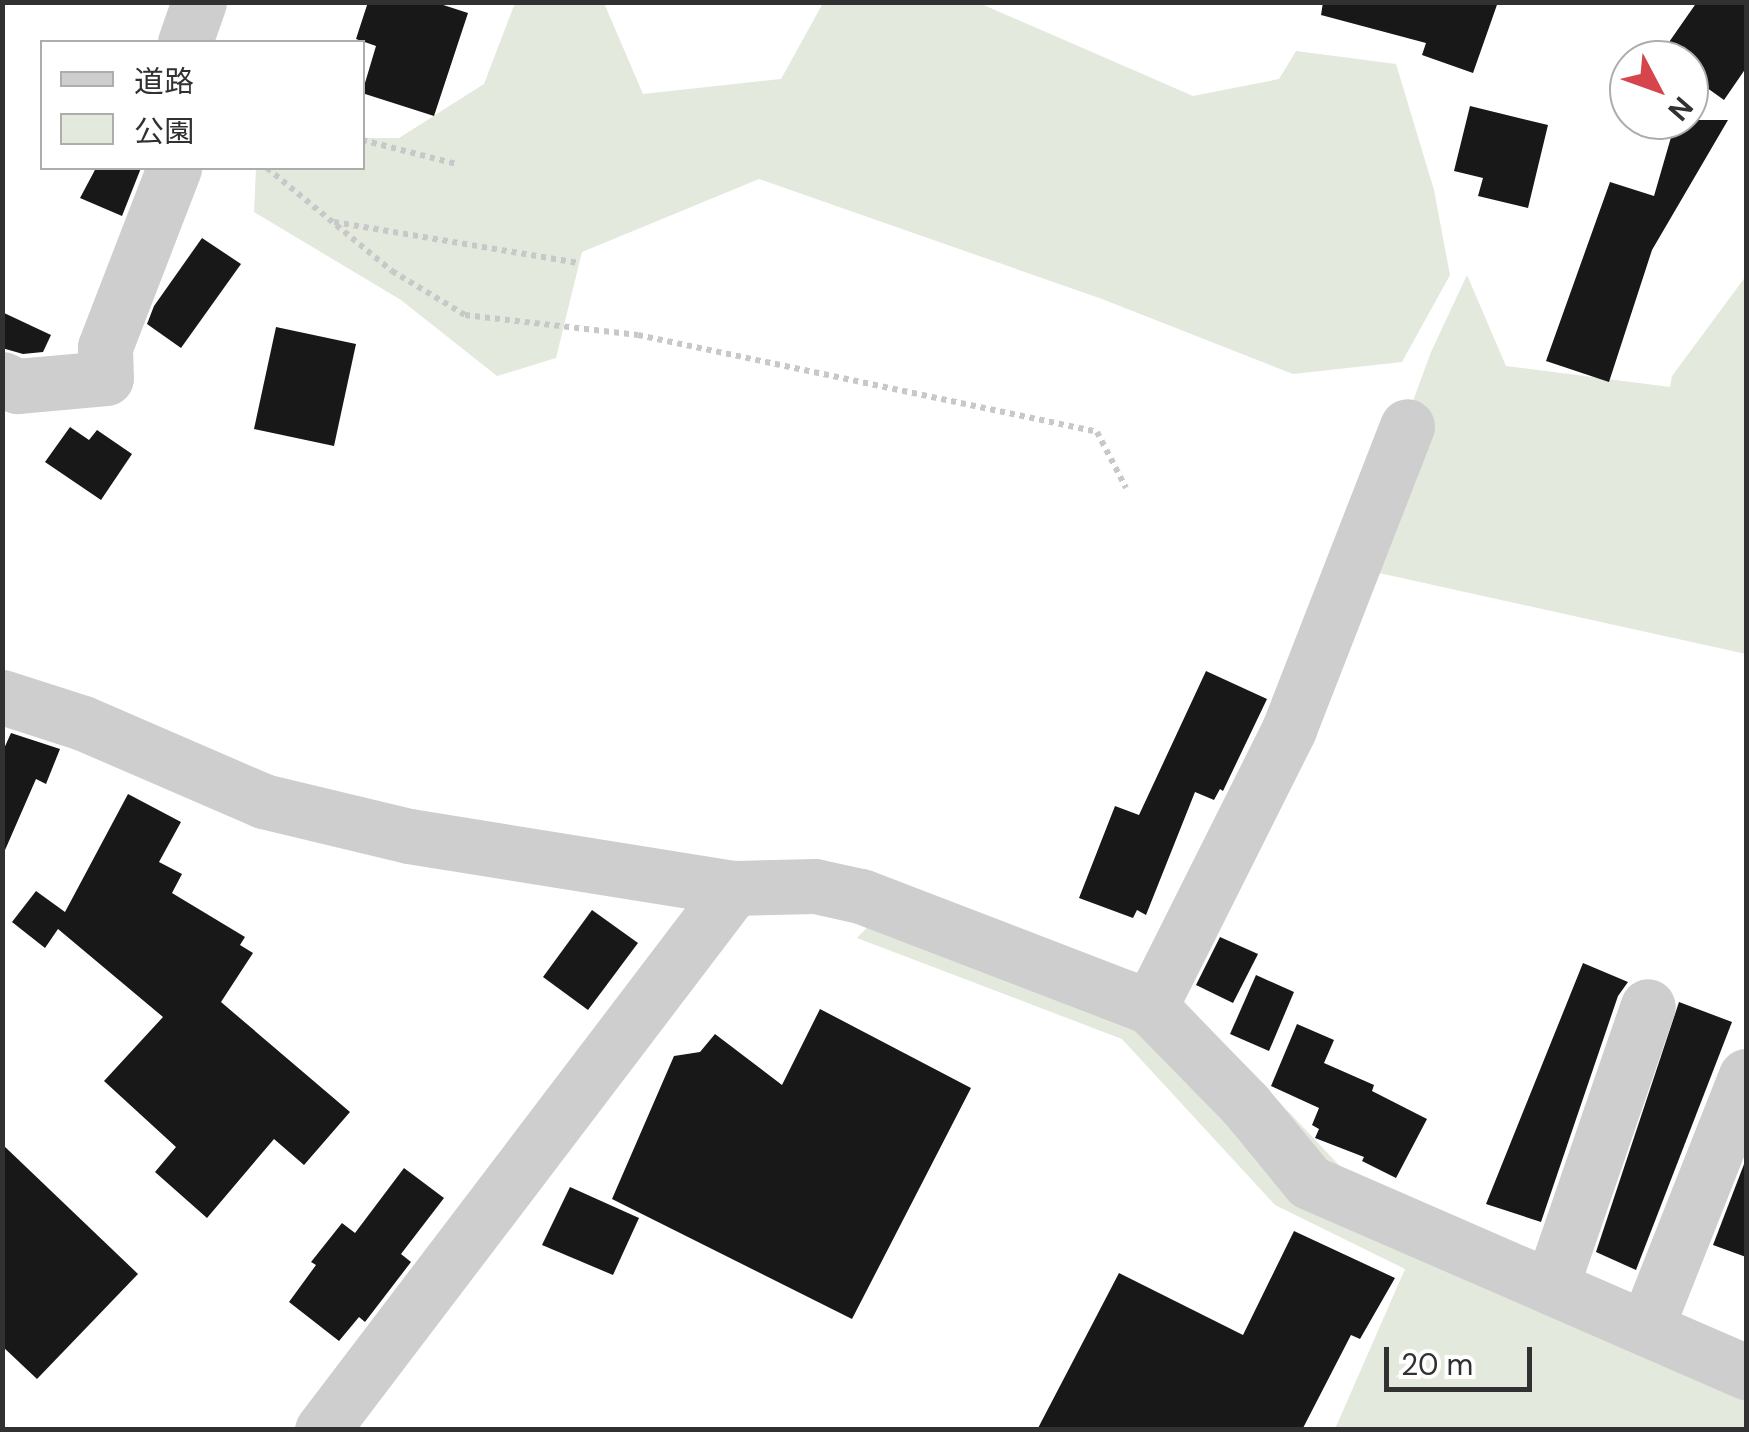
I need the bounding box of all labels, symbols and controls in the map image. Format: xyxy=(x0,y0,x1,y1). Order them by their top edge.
legend xyxy=(40,40,365,170)
north arrow xyxy=(1609,40,1709,140)
text: 道路 xyxy=(134,62,194,101)
text: N xyxy=(1660,89,1701,129)
text: 公園 xyxy=(134,112,194,151)
scale bar xyxy=(1389,1327,1536,1389)
text: 20 m xyxy=(1401,1345,1473,1384)

